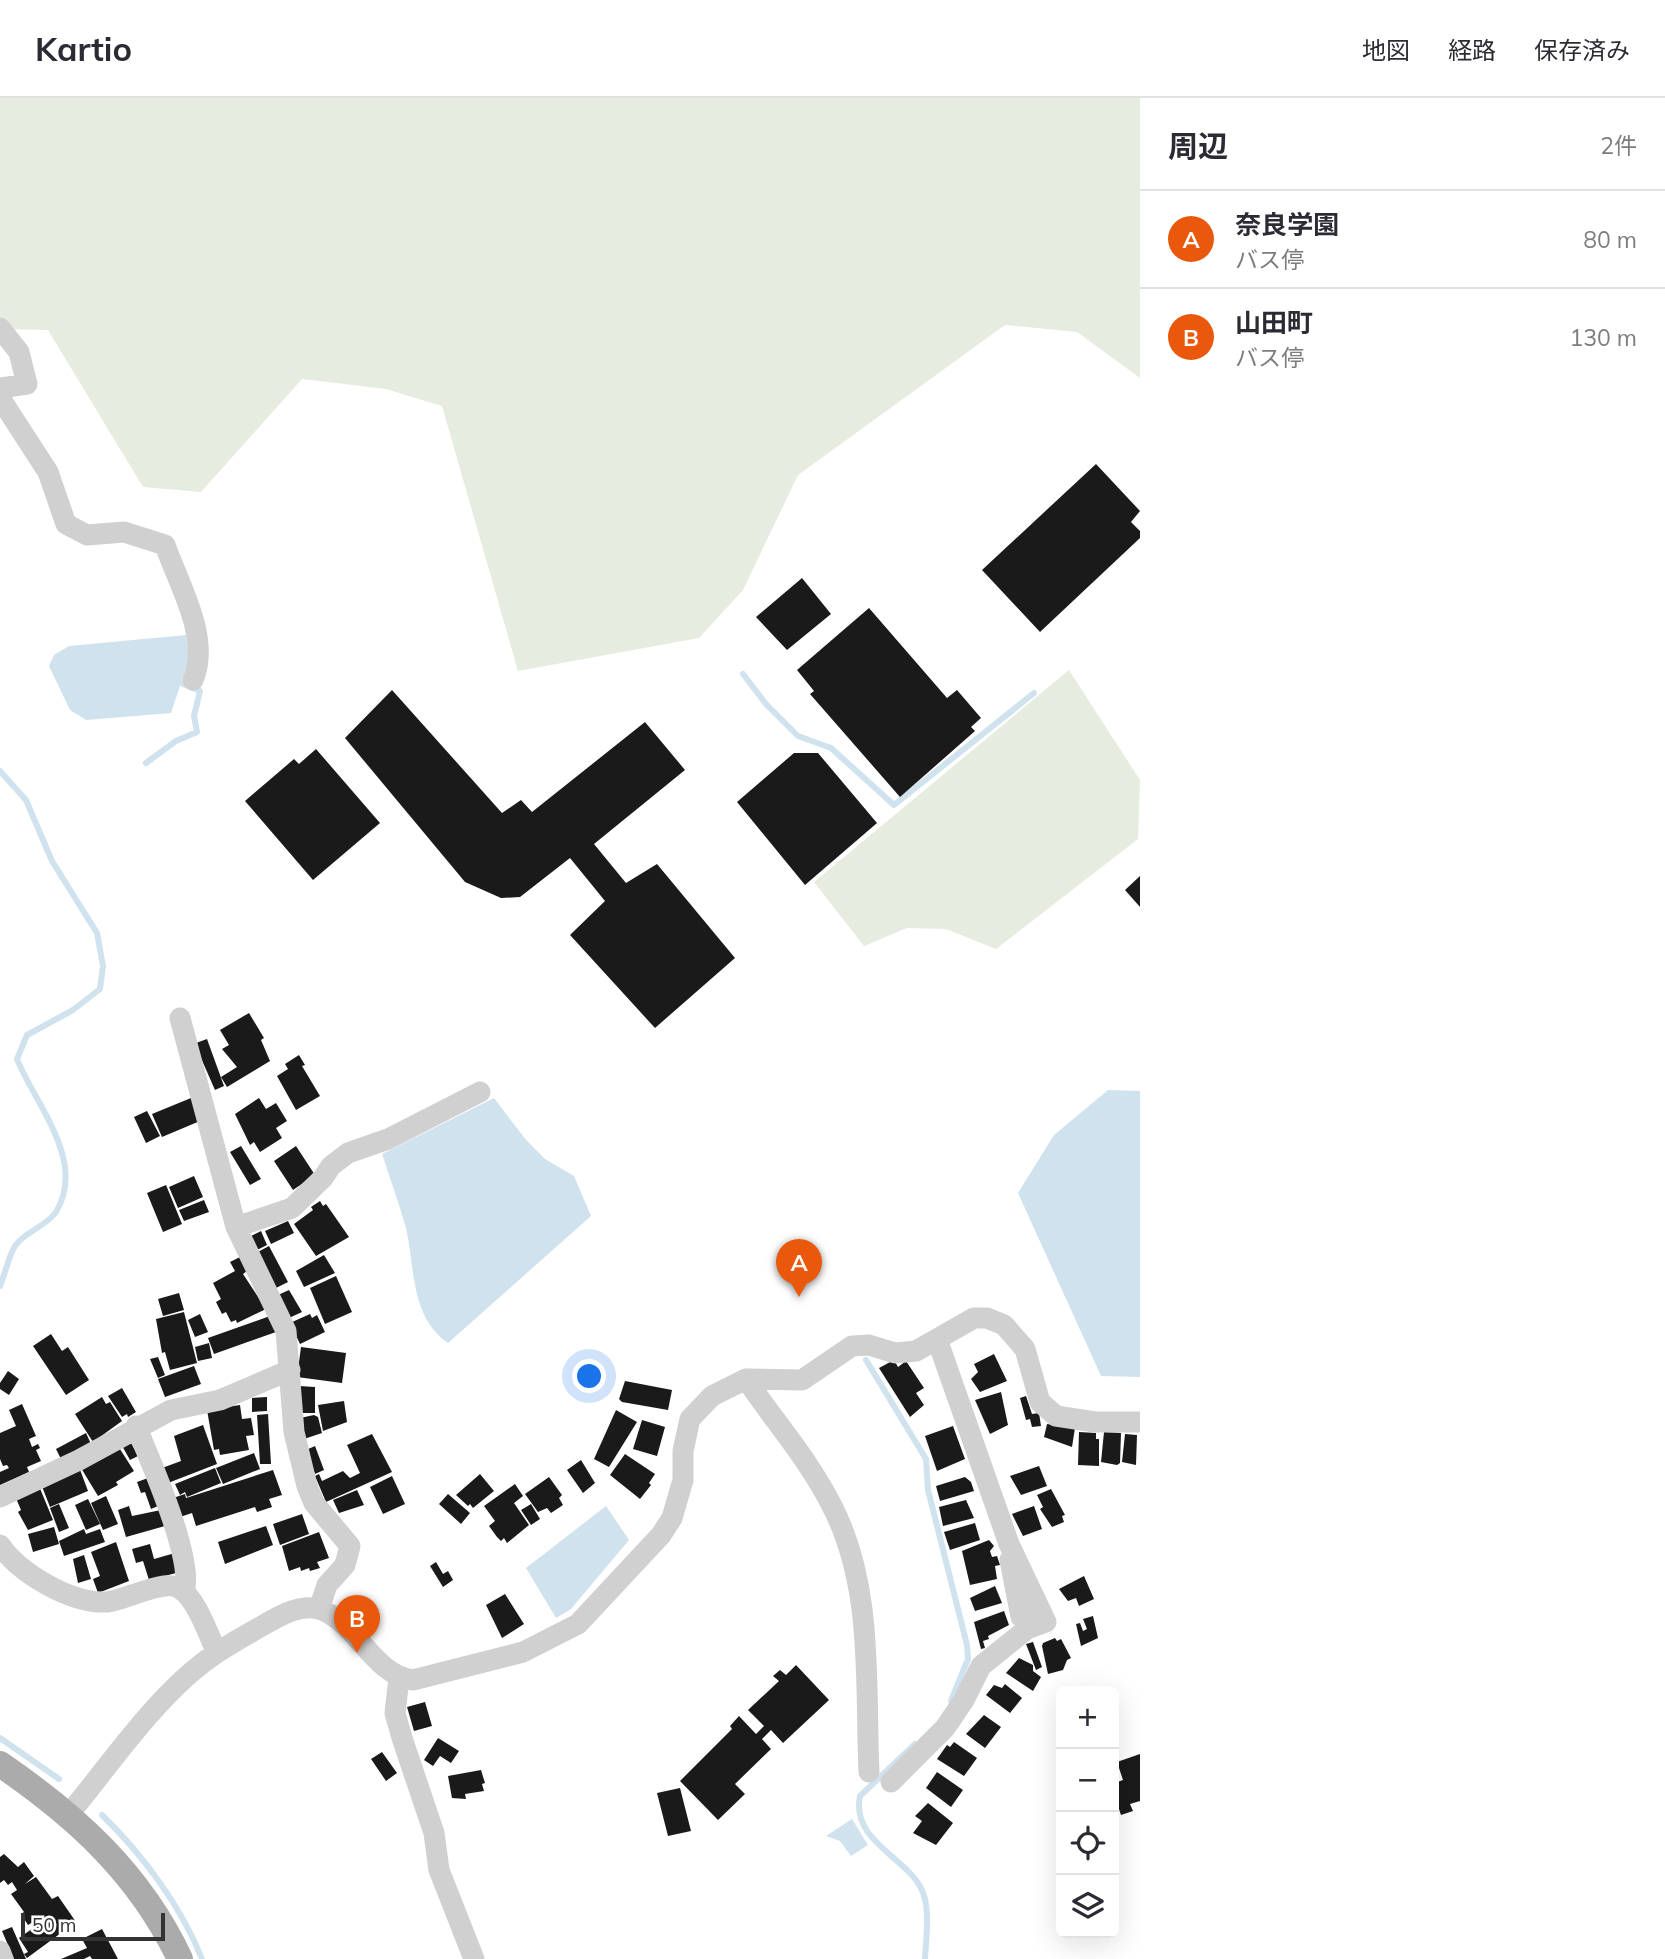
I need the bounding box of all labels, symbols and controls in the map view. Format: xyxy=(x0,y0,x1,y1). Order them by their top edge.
text: Kartio xyxy=(35,28,132,69)
text: 地図 xyxy=(1362,35,1410,65)
text: 経路 xyxy=(1448,35,1496,65)
text: 保存済み xyxy=(1534,35,1630,65)
text: 周辺 xyxy=(1168,127,1228,165)
text: 2件 xyxy=(1600,131,1637,160)
text: 奈良学園 xyxy=(1235,208,1339,241)
text: A xyxy=(1182,225,1200,254)
text: 80 m xyxy=(1583,225,1637,254)
text: バス停 xyxy=(1235,245,1304,274)
text: 山田町 xyxy=(1235,306,1313,339)
text: B xyxy=(1183,323,1199,352)
text: 130 m xyxy=(1569,323,1637,352)
text: バス停 xyxy=(1235,343,1304,372)
pin: A xyxy=(776,1239,822,1297)
your location xyxy=(572,1359,606,1393)
pin: B xyxy=(334,1595,380,1653)
map controls xyxy=(1056,1686,1119,1938)
button: + xyxy=(1056,1686,1119,1749)
button: − xyxy=(1056,1749,1119,1812)
button: locate xyxy=(1056,1812,1119,1875)
button: layers xyxy=(1056,1875,1119,1938)
scale bar xyxy=(21,1910,164,1942)
text: 50 m xyxy=(32,1913,76,1937)

